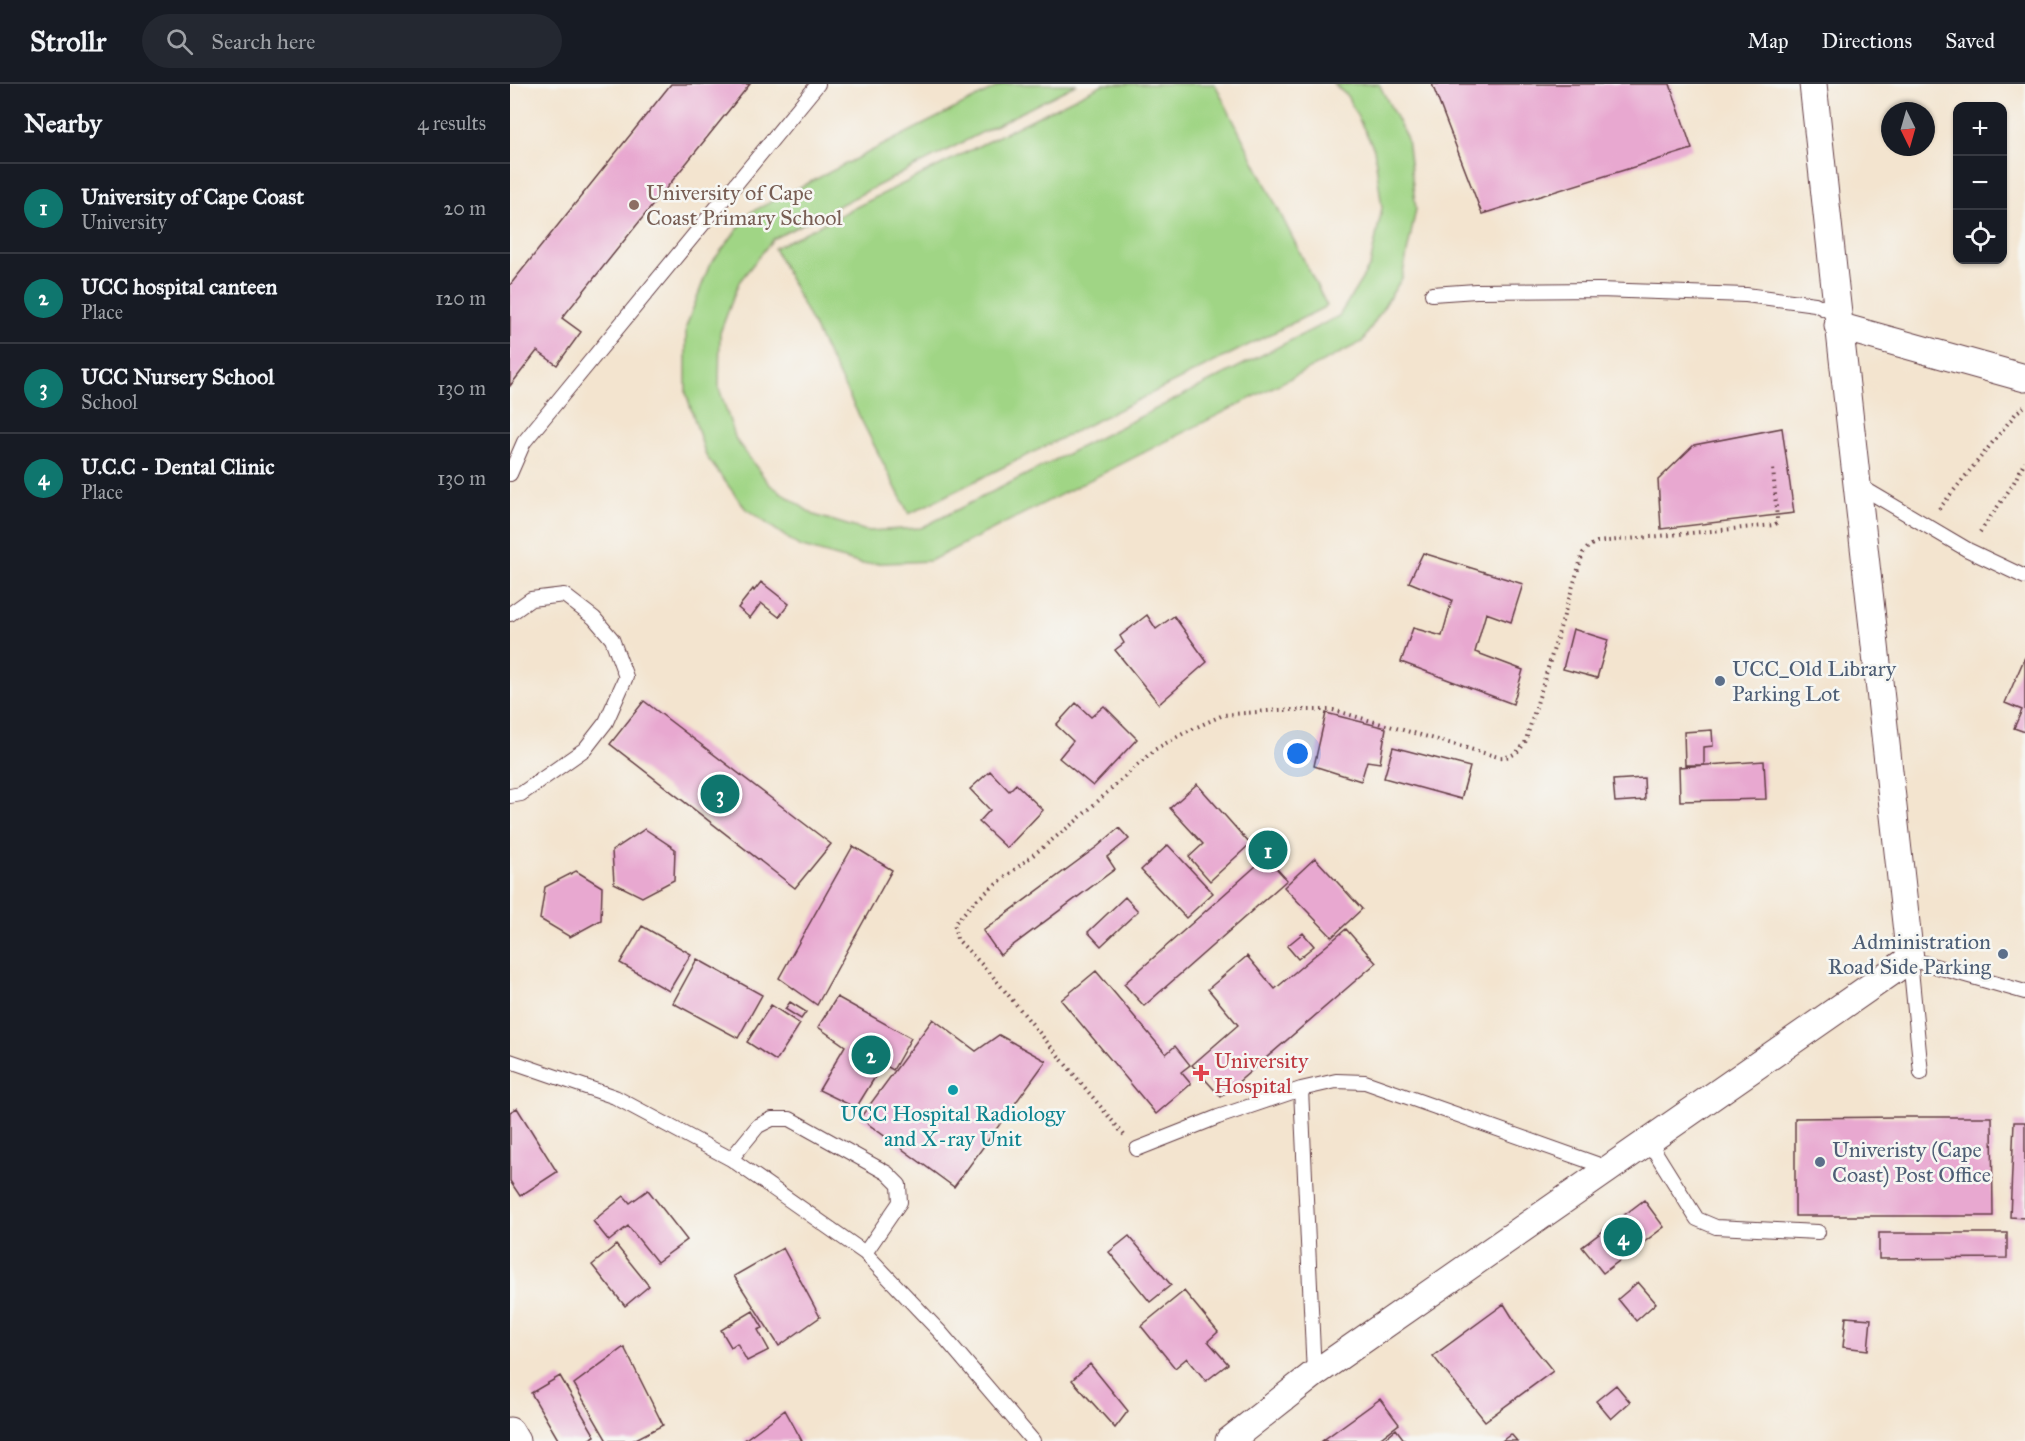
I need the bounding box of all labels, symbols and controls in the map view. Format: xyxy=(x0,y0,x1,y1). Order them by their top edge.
search box xyxy=(142,14,562,68)
text: Strollr xyxy=(30,24,106,59)
icon: search xyxy=(163,25,196,58)
text: Search here xyxy=(211,28,315,55)
text: Map xyxy=(1748,28,1789,54)
text: Directions xyxy=(1822,28,1912,54)
text: Saved xyxy=(1945,28,1995,54)
north arrow xyxy=(1881,102,1935,156)
map controls xyxy=(1953,102,2007,264)
button: + xyxy=(1953,102,2007,156)
text: Nearby xyxy=(24,107,102,139)
text: 4 results xyxy=(417,111,486,135)
button: − xyxy=(1953,156,2007,210)
place label: University of Cape Coast Primary School xyxy=(646,179,842,231)
text: University of Cape Coast xyxy=(81,183,304,210)
text: 1 xyxy=(40,196,47,220)
text: 20 m xyxy=(443,196,486,220)
marker: University of Cape Coast Primary School xyxy=(627,198,641,212)
text: University xyxy=(81,210,167,234)
button: locate xyxy=(1953,210,2007,264)
text: UCC hospital canteen xyxy=(81,273,277,300)
text: 2 xyxy=(39,286,48,310)
text: 120 m xyxy=(435,286,486,310)
text: Place xyxy=(81,300,123,324)
text: UCC Nursery School xyxy=(81,363,274,390)
text: 3 xyxy=(40,376,48,400)
text: 130 m xyxy=(437,376,486,400)
text: School xyxy=(81,390,138,414)
text: U.C.C - Dental Clinic xyxy=(81,453,275,480)
text: 4 xyxy=(38,466,49,490)
text: 130 m xyxy=(437,466,486,490)
text: Place xyxy=(81,480,123,504)
place label: UCC_Old Library Parking Lot xyxy=(1732,655,1897,707)
marker: UCC_Old Library Parking Lot xyxy=(1713,674,1727,688)
your location xyxy=(1283,739,1312,768)
pin: 3 xyxy=(700,772,740,816)
pin: 1 xyxy=(1248,828,1287,873)
place label: Administration Road Side Parking xyxy=(1828,928,1992,980)
marker: Administration Road Side Parking xyxy=(1996,947,2010,961)
pin: 2 xyxy=(852,1032,890,1078)
place label: University Hospital xyxy=(1214,1047,1309,1099)
marker: University Hospital xyxy=(1192,1064,1210,1082)
marker: UCC Hospital Radiology and X-ray Unit xyxy=(946,1083,960,1097)
place label: UCC Hospital Radiology and X-ray Unit xyxy=(840,1100,1066,1152)
place label: Univeristy (Cape Coast) Post Office xyxy=(1832,1136,1991,1188)
marker: Univeristy (Cape Coast) Post Office xyxy=(1813,1155,1827,1169)
pin: 4 xyxy=(1604,1214,1642,1260)

